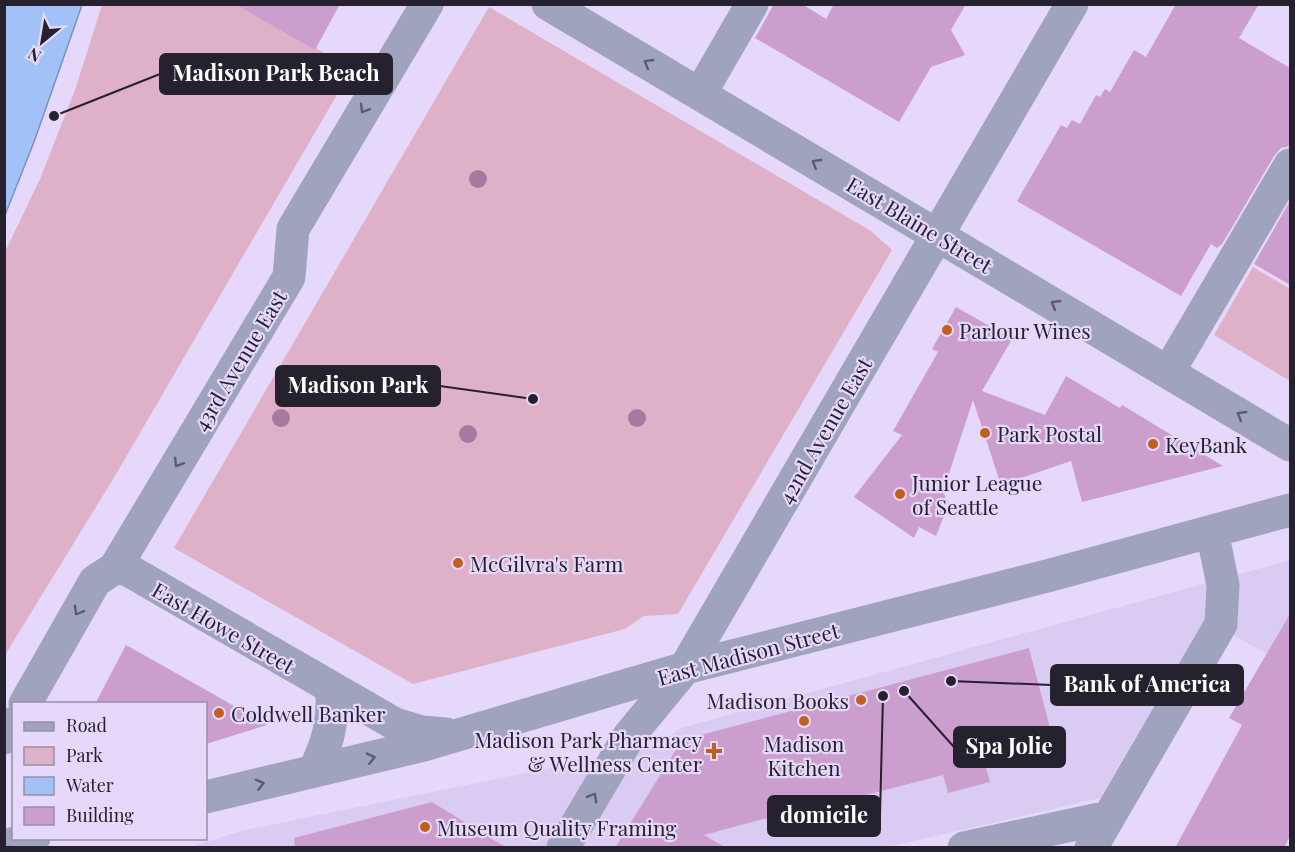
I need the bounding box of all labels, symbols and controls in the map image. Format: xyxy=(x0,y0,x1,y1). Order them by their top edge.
north arrow xyxy=(12,12,72,72)
text: N xyxy=(24,43,45,67)
callout: Madison Park Beach xyxy=(160,54,392,94)
text: Madison Park Beach xyxy=(172,57,380,87)
one-way arrow xyxy=(644,59,654,71)
one-way arrow xyxy=(360,103,372,113)
one-way arrow xyxy=(812,159,822,170)
street label: East Blaine Street xyxy=(842,169,999,279)
street label: 43rd Avenue East xyxy=(186,284,292,436)
one-way arrow xyxy=(1051,300,1061,311)
place label: Parlour Wines xyxy=(959,316,1091,344)
marker: Parlour Wines xyxy=(940,323,954,337)
street label: 42nd Avenue East xyxy=(771,351,877,508)
callout: Madison Park xyxy=(276,366,440,406)
text: Madison Park xyxy=(288,369,429,399)
one-way arrow xyxy=(1237,410,1247,422)
place label: Park Postal xyxy=(997,419,1102,447)
marker: Park Postal xyxy=(978,426,992,440)
place label: KeyBank xyxy=(1165,430,1248,458)
marker: KeyBank xyxy=(1146,437,1160,451)
one-way arrow xyxy=(173,457,185,467)
place label: Junior League of Seattle xyxy=(911,468,1042,520)
marker: Junior League of Seattle xyxy=(893,487,907,501)
place label: McGilvra's Farm xyxy=(470,549,624,577)
marker: McGilvra's Farm xyxy=(451,556,465,570)
street label: East Howe Street xyxy=(148,575,301,679)
one-way arrow xyxy=(74,605,85,615)
street label: East Madison Street xyxy=(654,615,842,691)
callout: Bank of America xyxy=(1051,665,1243,705)
text: Bank of America xyxy=(1063,668,1231,698)
place label: Madison Books xyxy=(707,686,849,714)
marker: Madison Books xyxy=(854,693,868,707)
place label: Coldwell Banker xyxy=(231,699,386,727)
legend xyxy=(12,702,207,840)
marker: Coldwell Banker xyxy=(212,706,226,720)
text: Road xyxy=(66,713,107,737)
marker: Madison Kitchen xyxy=(797,714,811,728)
place label: Madison Park Pharmacy & Wellness Center xyxy=(474,725,703,777)
callout: Spa Jolie xyxy=(954,727,1065,767)
place label: Madison Kitchen xyxy=(764,729,845,781)
text: Spa Jolie xyxy=(965,730,1053,760)
text: Park xyxy=(66,743,103,767)
marker: Madison Park Pharmacy & Wellness Center xyxy=(707,744,721,758)
one-way arrow xyxy=(365,752,375,765)
text: Water xyxy=(65,773,114,797)
one-way arrow xyxy=(254,778,264,791)
one-way arrow xyxy=(585,793,597,803)
callout: domicile xyxy=(768,796,880,836)
text: domicile xyxy=(780,799,868,829)
text: Building xyxy=(66,803,134,827)
place label: Museum Quality Framing xyxy=(437,813,676,841)
marker: Museum Quality Framing xyxy=(418,820,432,834)

